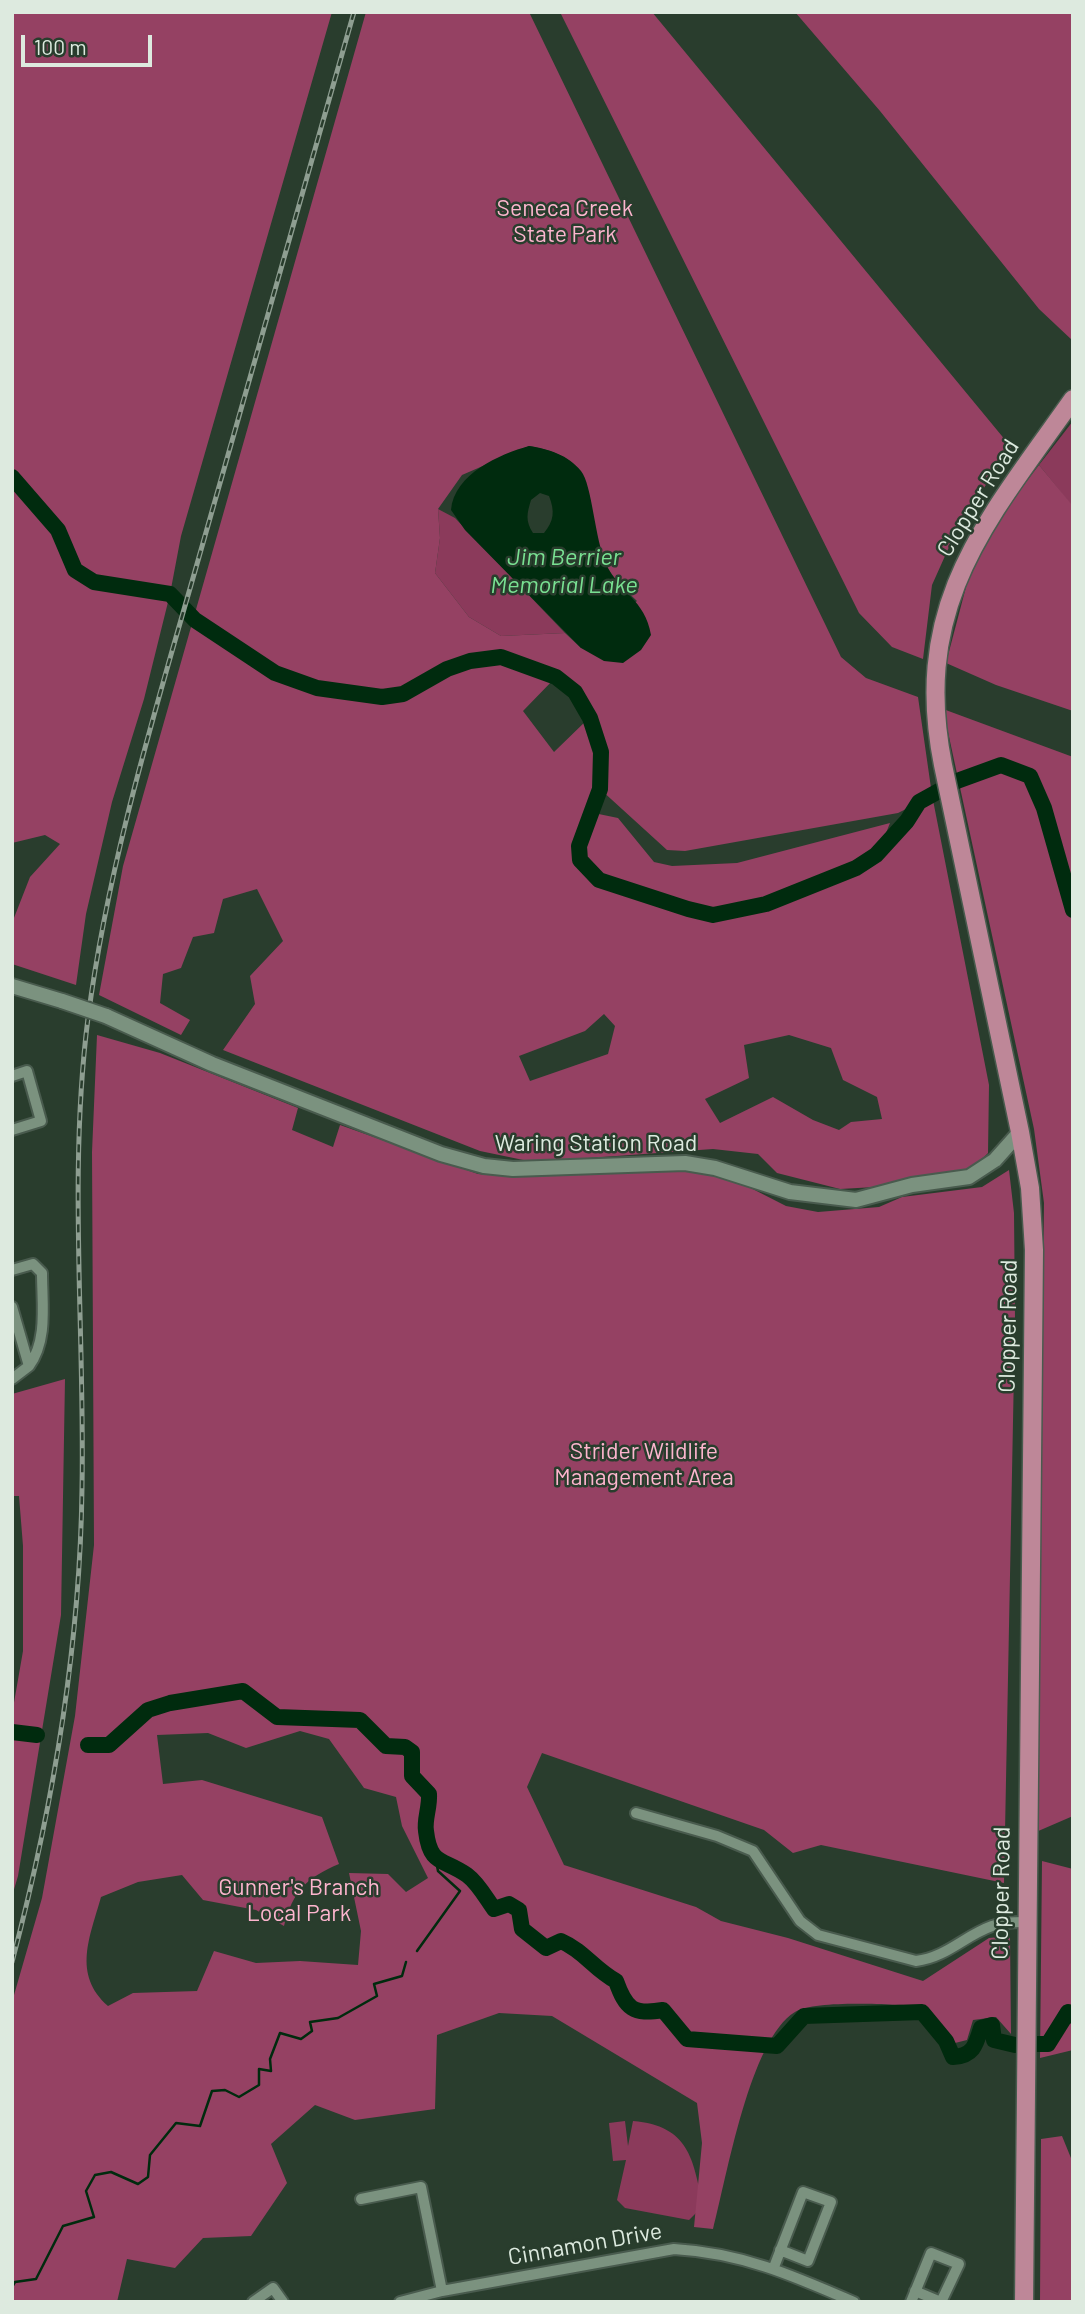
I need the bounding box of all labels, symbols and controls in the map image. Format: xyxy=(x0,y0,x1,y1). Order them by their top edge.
scale bar xyxy=(24,21,156,65)
text: 100 m xyxy=(34,34,87,59)
park label: Seneca Creek State Park xyxy=(497,194,633,248)
street label: Clopper Road xyxy=(931,434,1025,562)
water label: Jim Berrier Memorial Lake xyxy=(490,543,638,599)
street label: Waring Station Road xyxy=(495,1129,697,1157)
street label: Clopper Road xyxy=(993,1259,1023,1393)
park label: Strider Wildlife Management Area xyxy=(554,1437,734,1491)
street label: Clopper Road xyxy=(986,1826,1016,1960)
park label: Gunner's Branch Local Park xyxy=(218,1873,380,1927)
street label: Cinnamon Drive xyxy=(506,2217,664,2271)

